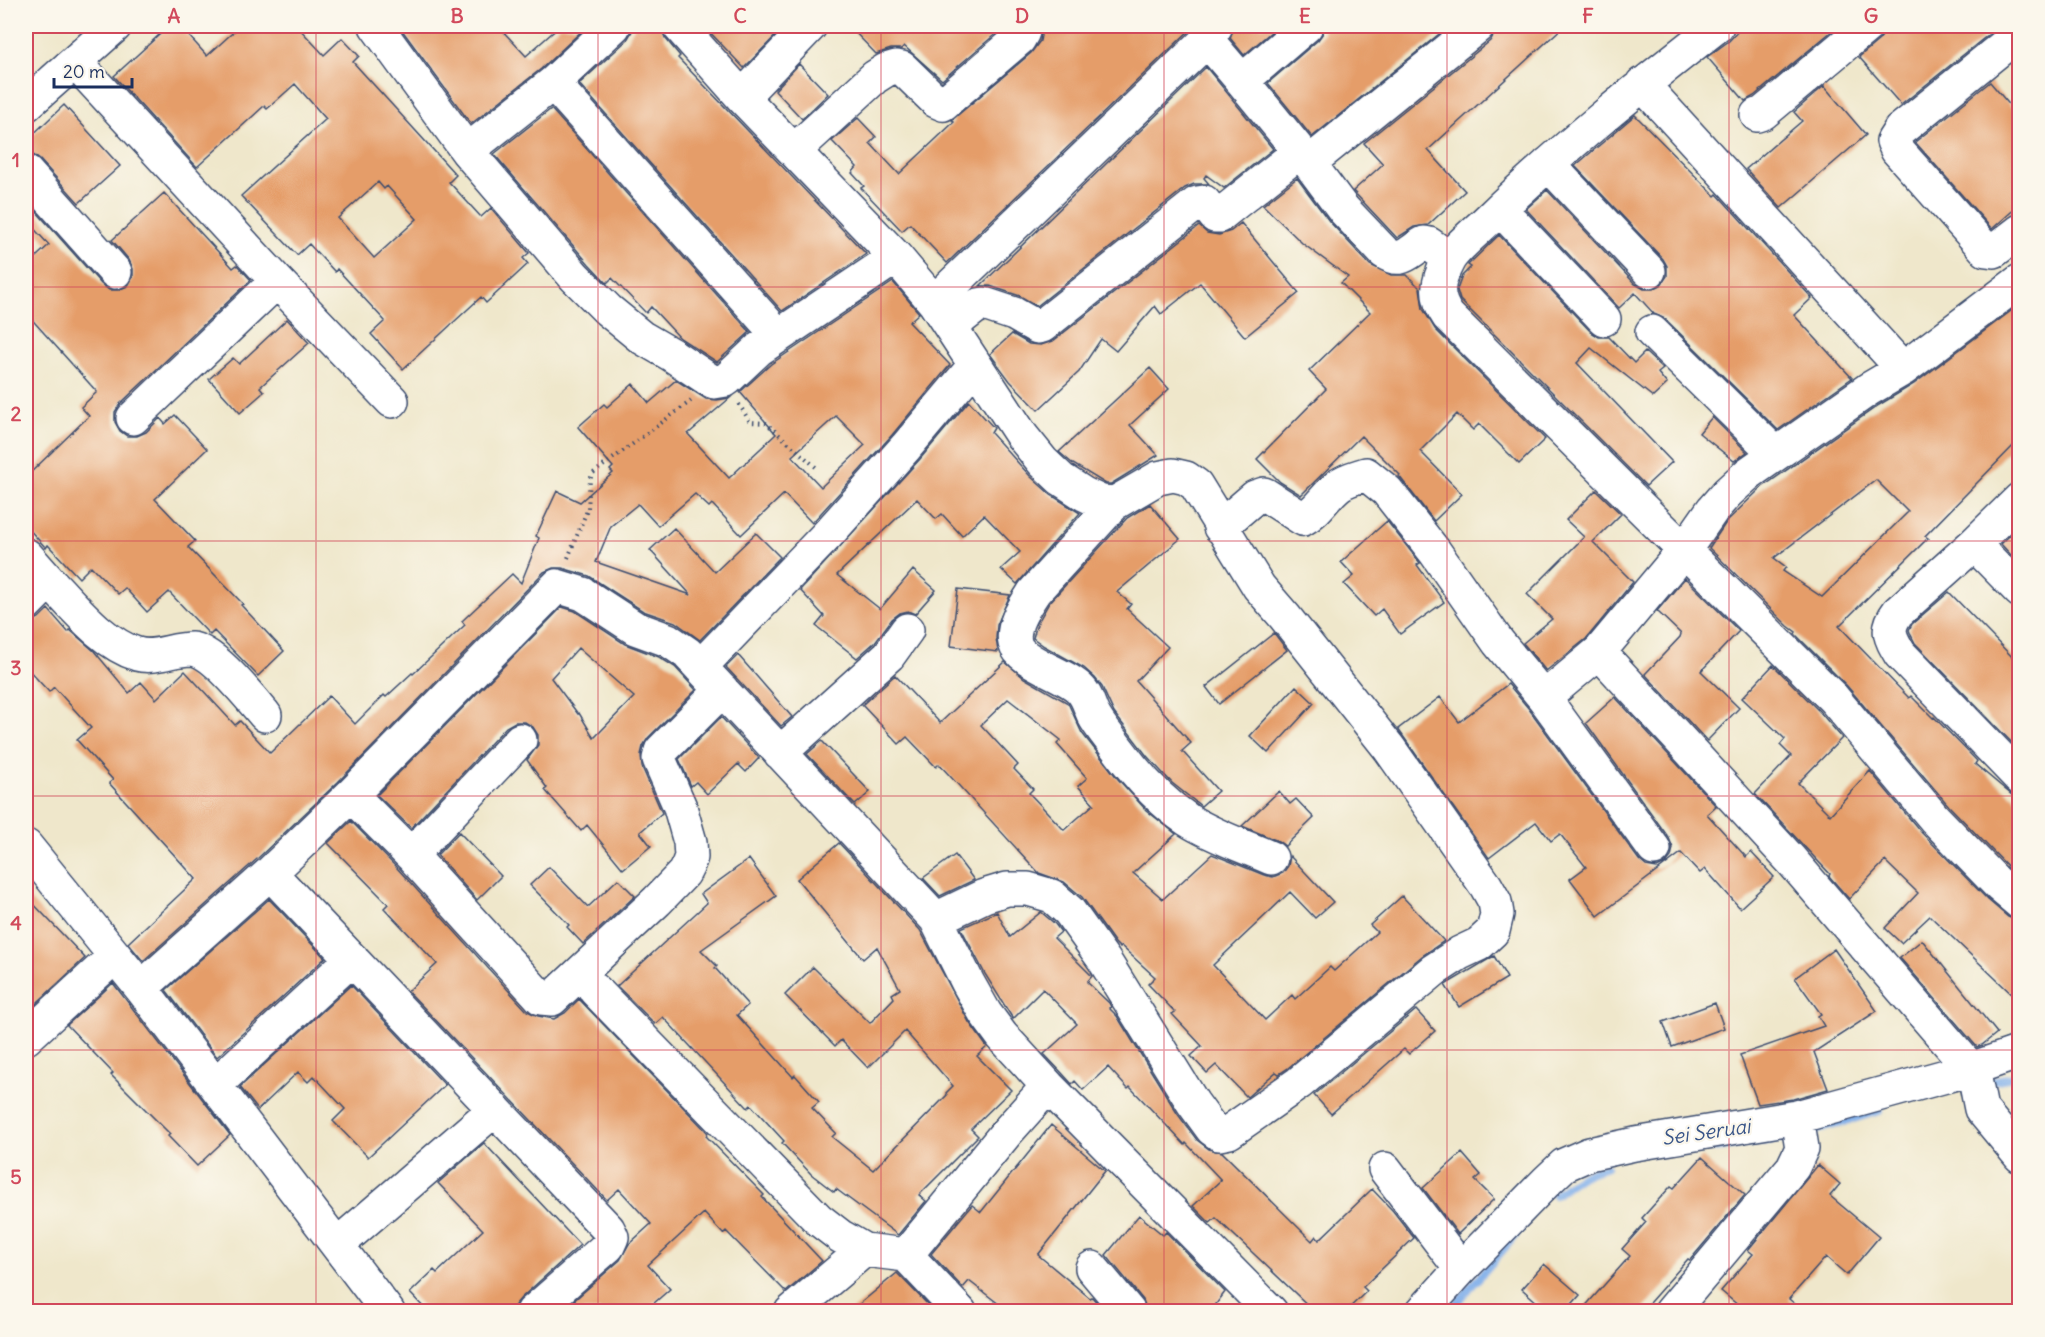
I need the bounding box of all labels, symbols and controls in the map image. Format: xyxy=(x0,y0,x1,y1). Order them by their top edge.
text: A xyxy=(168,3,181,28)
text: B xyxy=(450,3,464,28)
text: C xyxy=(733,3,747,28)
text: D xyxy=(1015,3,1029,28)
text: E xyxy=(1299,3,1311,28)
text: F xyxy=(1582,3,1594,28)
text: G xyxy=(1864,3,1878,28)
scale bar xyxy=(54,51,132,89)
text: 20 m xyxy=(63,60,105,83)
text: 1 xyxy=(12,147,20,172)
text: 2 xyxy=(11,401,22,426)
text: 3 xyxy=(10,655,22,680)
text: 4 xyxy=(10,910,22,935)
water label: Sei Seruai xyxy=(1660,1113,1754,1150)
text: 5 xyxy=(10,1164,22,1189)

